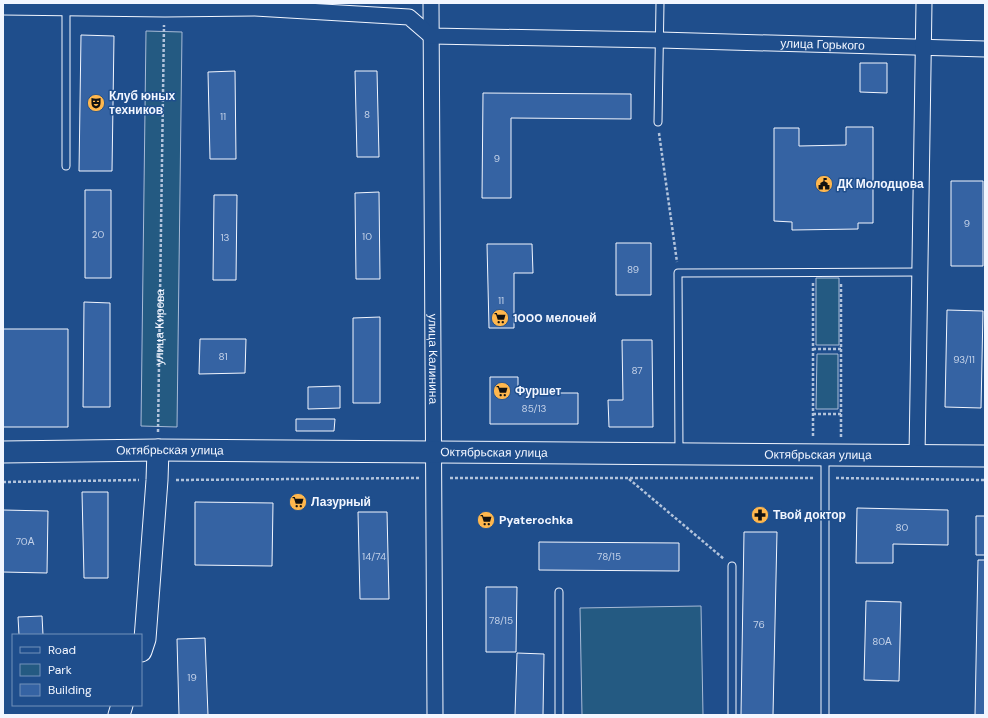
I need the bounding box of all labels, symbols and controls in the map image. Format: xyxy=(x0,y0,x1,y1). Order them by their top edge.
street label: улица Горького xyxy=(780,35,865,54)
place label: Клуб юных техников xyxy=(109,88,175,118)
theatre icon: Клуб юных техников xyxy=(86,93,106,113)
house number: 8 xyxy=(364,108,370,121)
house number: 11 xyxy=(220,110,226,123)
house number: 9 xyxy=(494,152,500,165)
public building icon: ДК Молодцова xyxy=(814,174,834,194)
place label: ДК Молодцова xyxy=(837,176,924,192)
house number: 9 xyxy=(964,217,970,230)
house number: 20 xyxy=(92,228,104,241)
house number: 10 xyxy=(362,230,372,243)
house number: 13 xyxy=(220,231,230,244)
house number: 89 xyxy=(627,263,639,276)
street label: улица Кирова xyxy=(151,288,168,365)
house number: 11 xyxy=(498,294,504,307)
supermarket icon: 1000 мелочей xyxy=(490,308,510,328)
place label: 1000 мелочей xyxy=(513,310,597,326)
street label: улица Калинина xyxy=(425,314,441,405)
house number: 81 xyxy=(219,350,228,363)
house number: 93/11 xyxy=(953,353,975,366)
house number: 87 xyxy=(631,364,643,377)
supermarket icon: Фуршет xyxy=(492,381,512,401)
place label: Фуршет xyxy=(515,383,562,399)
house number: 85/13 xyxy=(522,402,546,415)
street label: Октябрьская улица xyxy=(116,442,224,459)
street label: Октябрьская улица xyxy=(440,444,548,461)
street label: Октябрьская улица xyxy=(764,446,872,463)
supermarket icon: Лазурный xyxy=(288,492,308,512)
place label: Лазурный xyxy=(311,494,371,510)
pharmacy icon: Твой доктор xyxy=(750,505,770,525)
place label: Твой доктор xyxy=(773,507,846,523)
supermarket icon: Pyaterochka xyxy=(476,510,496,530)
place label: Pyaterochka xyxy=(499,512,573,528)
house number: 80 xyxy=(896,521,909,534)
house number: 70А xyxy=(16,535,35,548)
house number: 14/74 xyxy=(362,550,386,563)
house number: 78/15 xyxy=(597,550,621,563)
house number: 78/15 xyxy=(489,614,513,627)
house number: 76 xyxy=(753,618,765,631)
legend xyxy=(12,634,142,706)
house number: 80А xyxy=(872,635,892,648)
text: Road xyxy=(48,642,76,658)
text: Park xyxy=(48,662,72,678)
house number: 19 xyxy=(187,671,197,684)
text: Building xyxy=(48,682,92,698)

